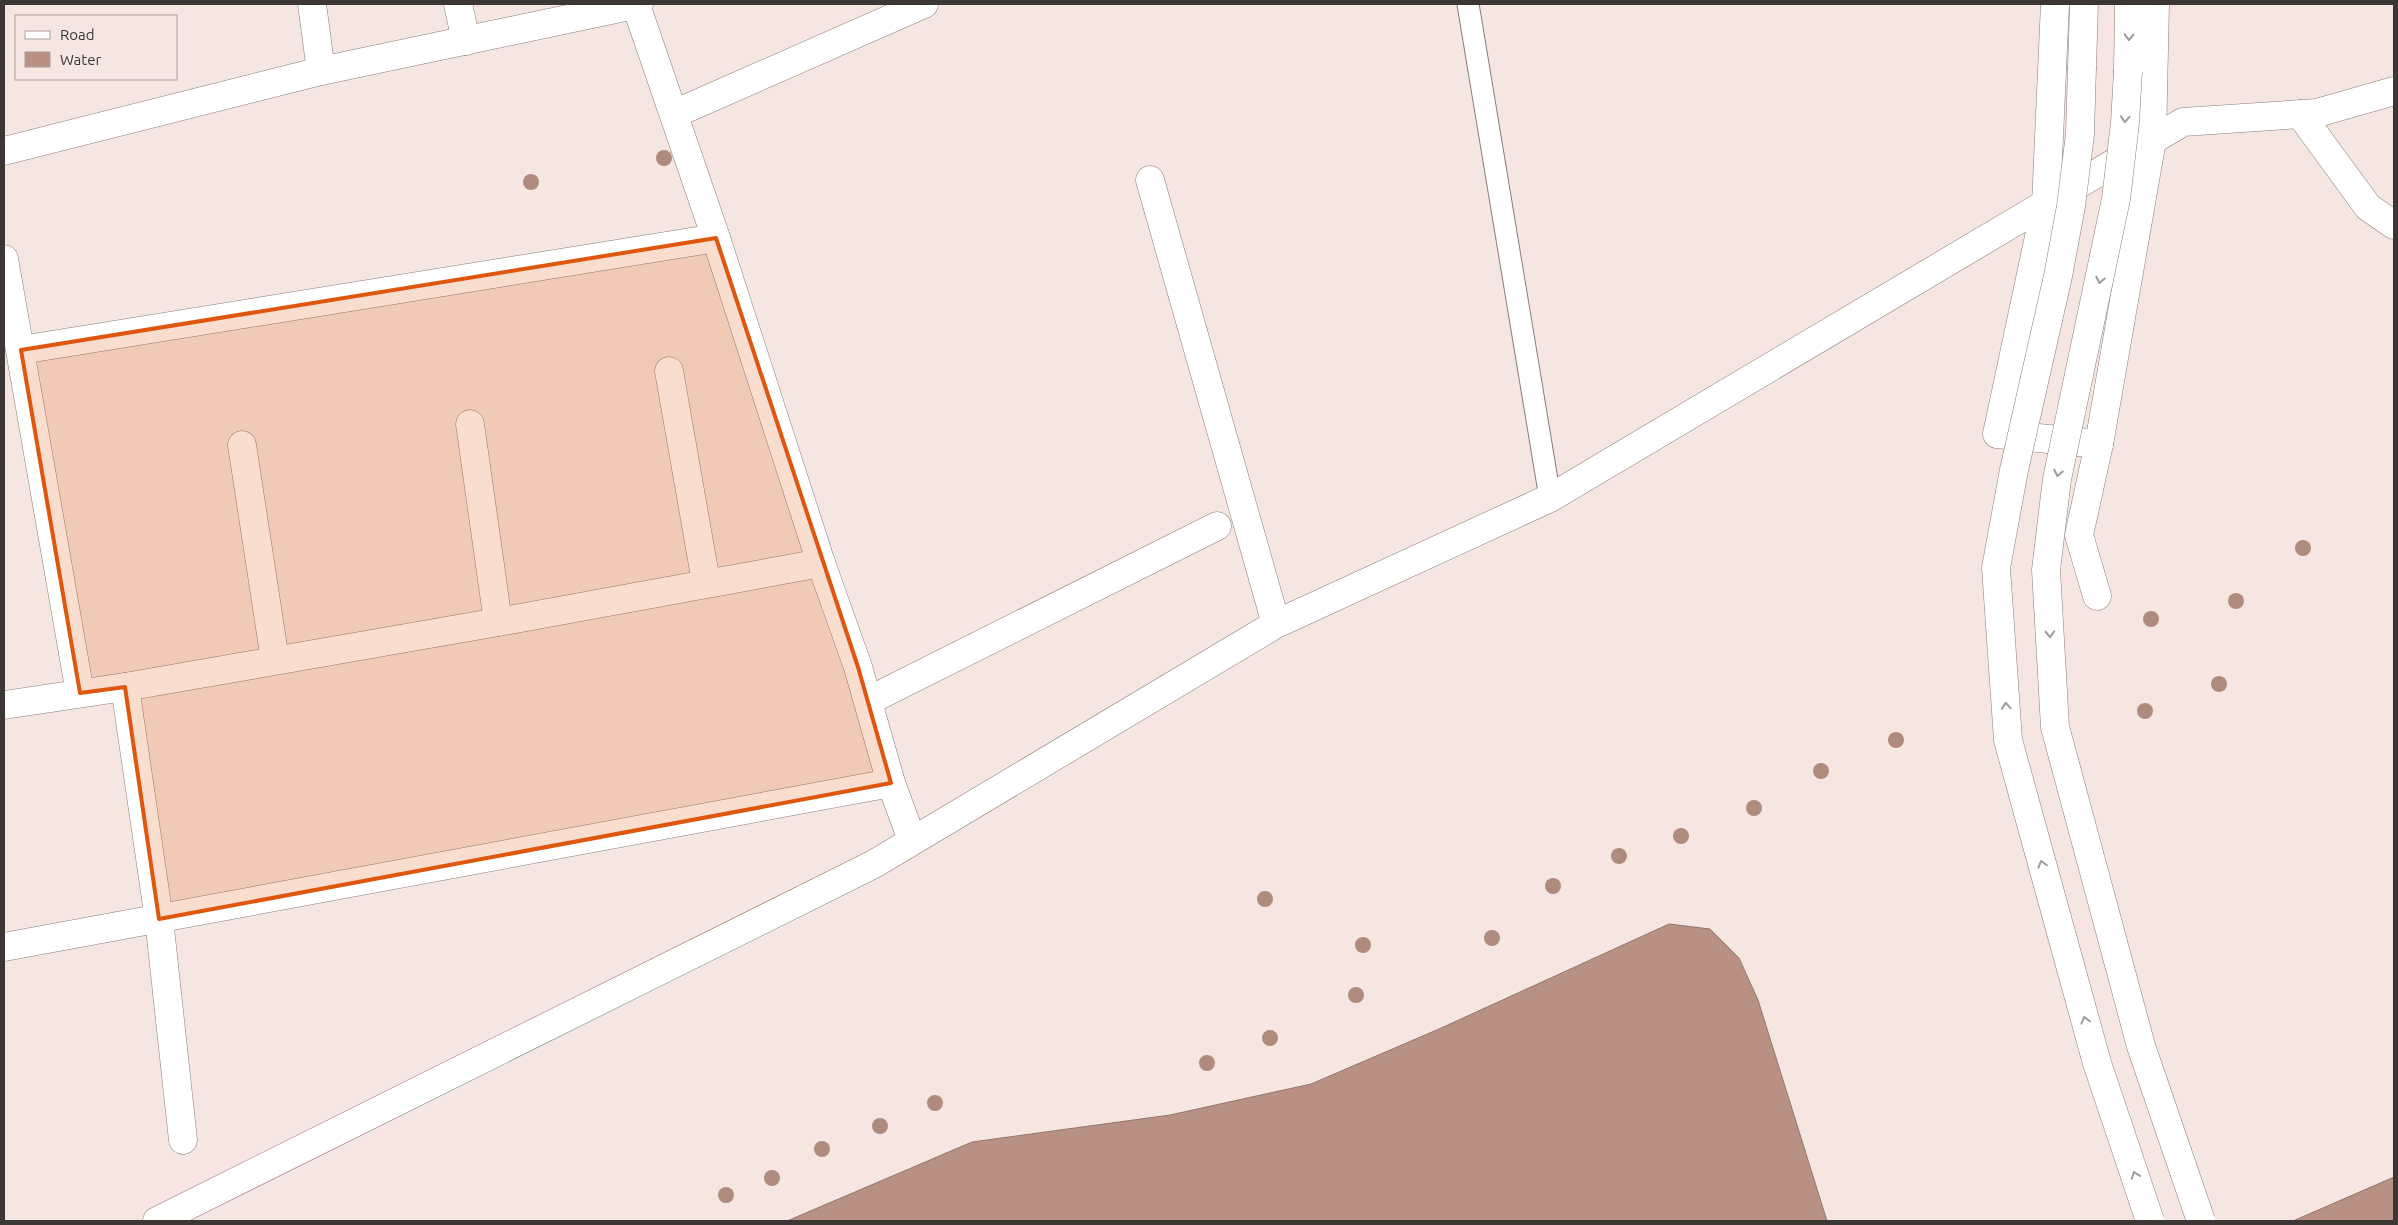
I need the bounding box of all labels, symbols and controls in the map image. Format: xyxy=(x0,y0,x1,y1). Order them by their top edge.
legend xyxy=(15,15,178,80)
text: Road xyxy=(60,26,95,43)
one-way arrow xyxy=(2123,33,2134,41)
text: Water xyxy=(60,51,101,68)
one-way arrow xyxy=(2120,115,2131,123)
one-way arrow xyxy=(2095,275,2106,284)
one-way arrow xyxy=(2054,468,2064,477)
one-way arrow xyxy=(2044,631,2055,639)
one-way arrow xyxy=(2001,701,2012,709)
one-way arrow xyxy=(2038,860,2048,868)
one-way arrow xyxy=(2080,1016,2091,1025)
one-way arrow xyxy=(2130,1171,2140,1180)

